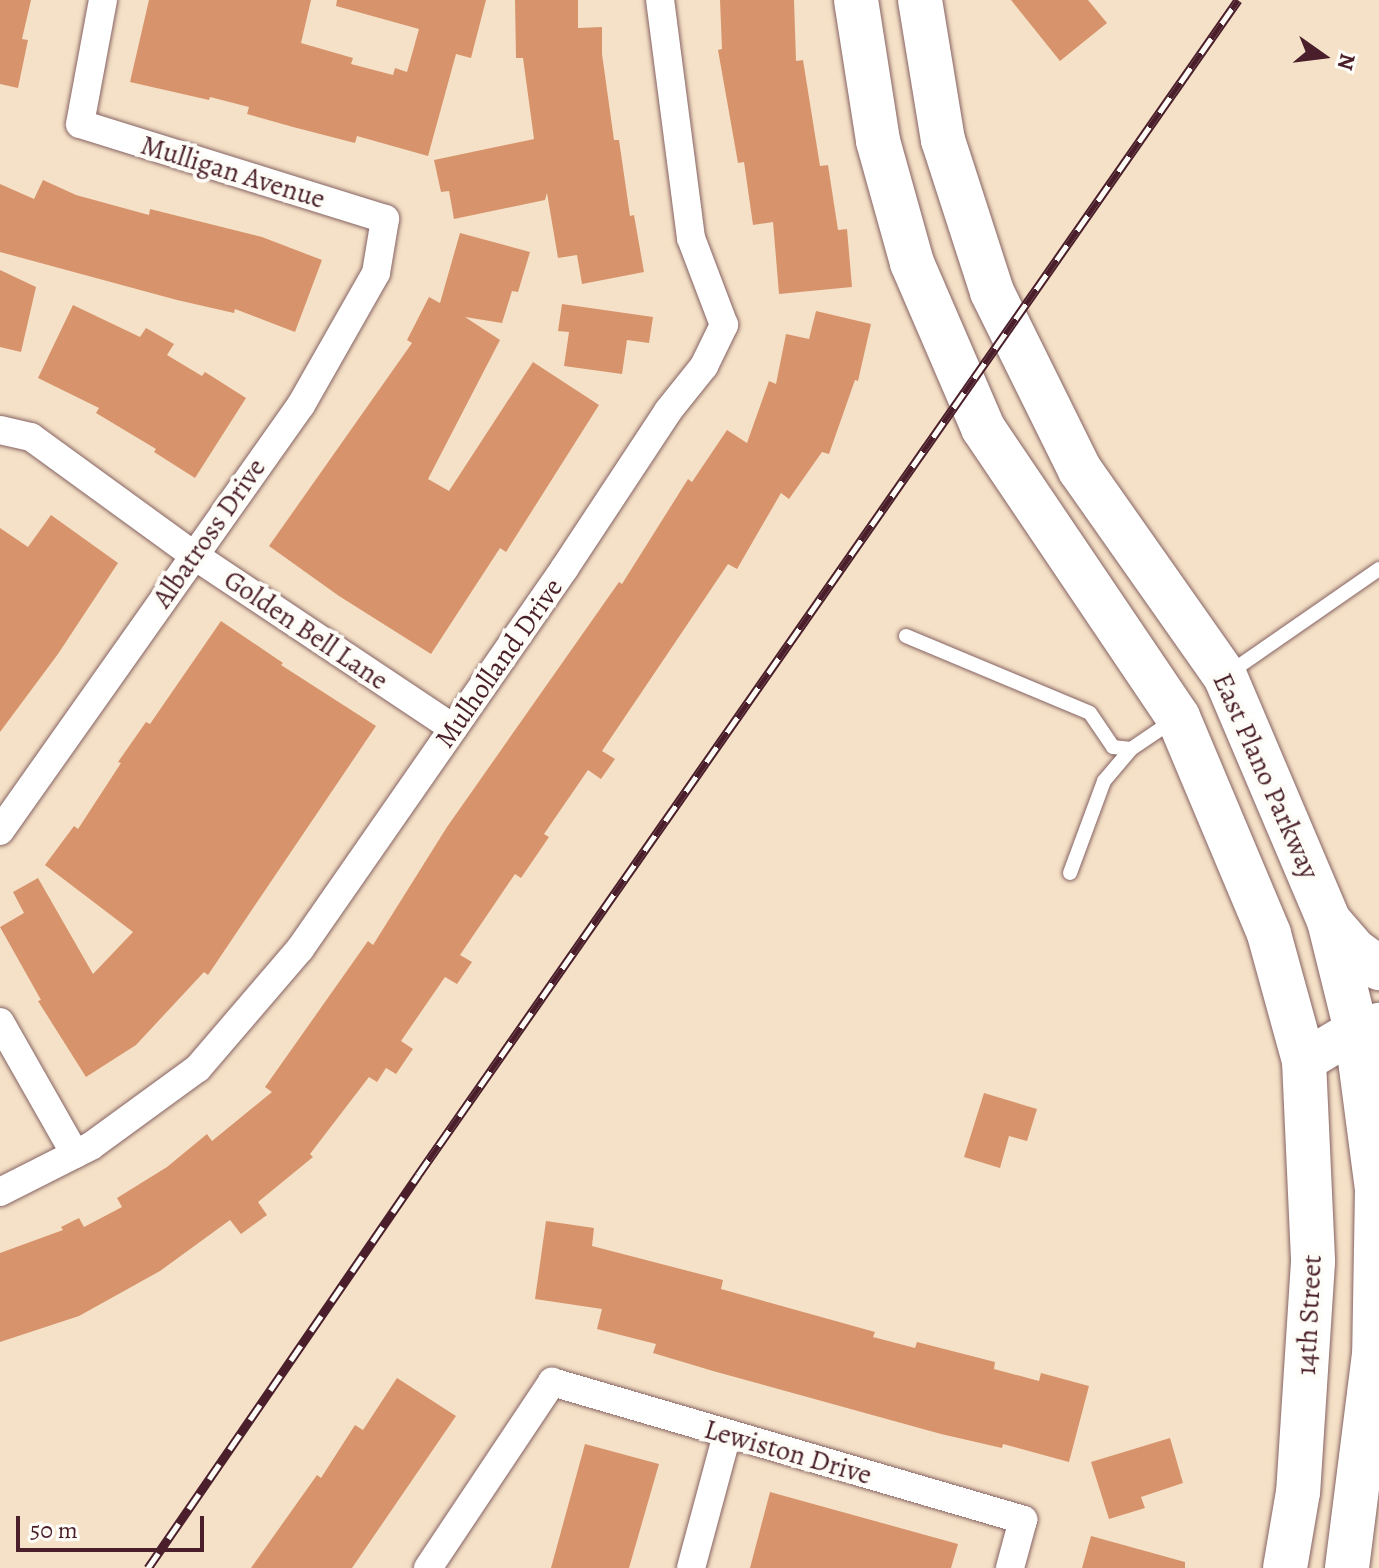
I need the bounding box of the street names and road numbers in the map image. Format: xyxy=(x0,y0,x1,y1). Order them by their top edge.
street label: Mulligan Avenue xyxy=(137,128,329,216)
street label: Albatross Drive xyxy=(145,452,273,614)
street label: Golden Bell Lane xyxy=(218,563,394,697)
street label: Mulholland Drive xyxy=(428,572,570,754)
street label: East Plano Parkway xyxy=(1205,668,1327,884)
street label: 14th Street xyxy=(1289,1254,1329,1376)
street label: Lewiston Drive xyxy=(700,1412,876,1492)

